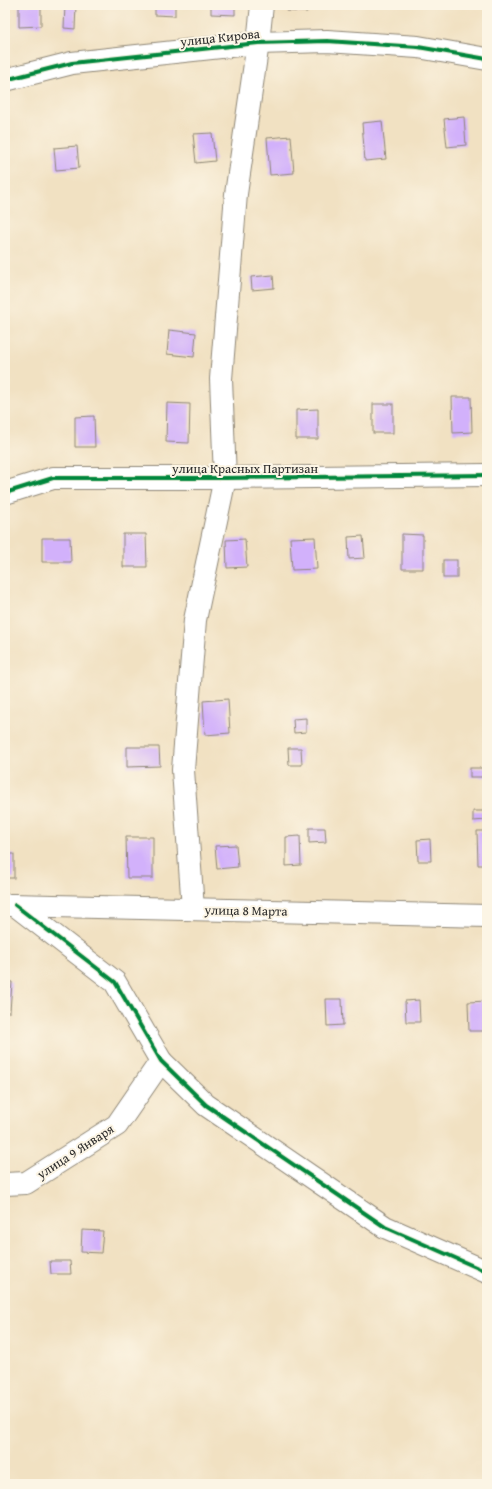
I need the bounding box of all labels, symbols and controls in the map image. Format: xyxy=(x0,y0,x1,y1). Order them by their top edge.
street label: улица Кирова xyxy=(178,24,262,51)
street label: улица Красных Партизан xyxy=(171,459,318,478)
street label: улица 8 Марта xyxy=(203,900,288,921)
street label: улица 9 Января xyxy=(32,1119,118,1184)

